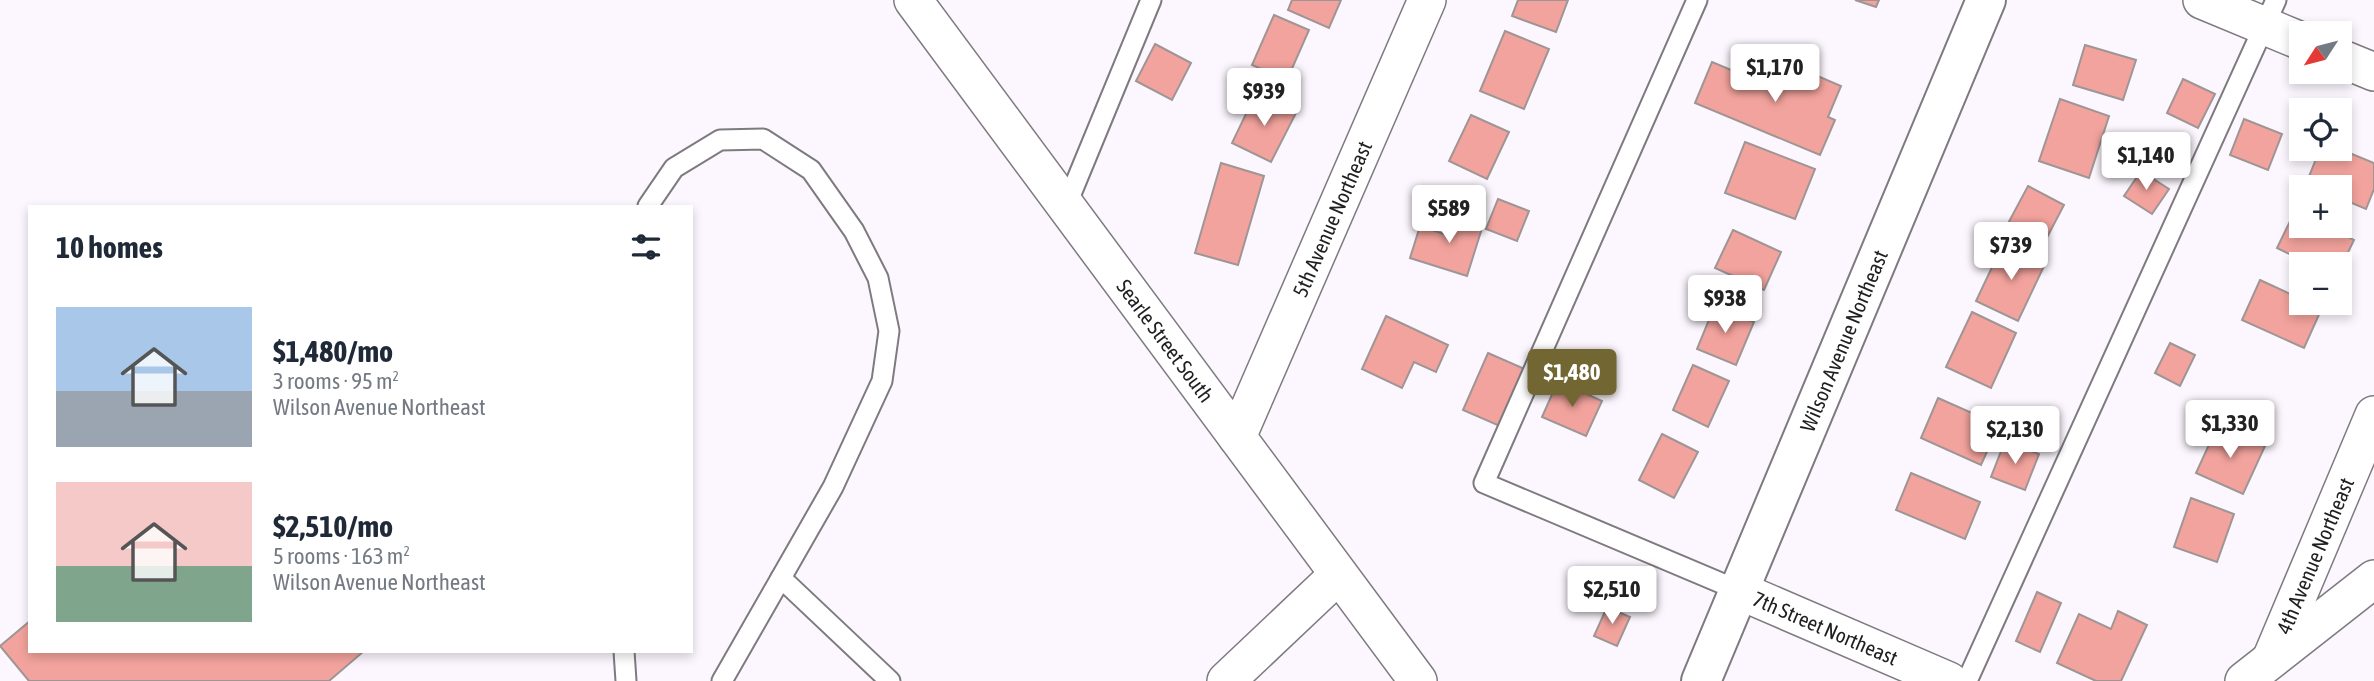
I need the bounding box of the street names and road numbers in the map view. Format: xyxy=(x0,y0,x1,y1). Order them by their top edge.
street label: 5th Avenue Northeast xyxy=(1288,137,1376,300)
street label: Wilson Avenue Northeast xyxy=(1795,246,1892,435)
street label: Searle Street South xyxy=(1112,275,1219,406)
street label: 4th Avenue Northeast xyxy=(2271,474,2358,637)
street label: 7th Street Northeast xyxy=(1749,586,1902,670)

